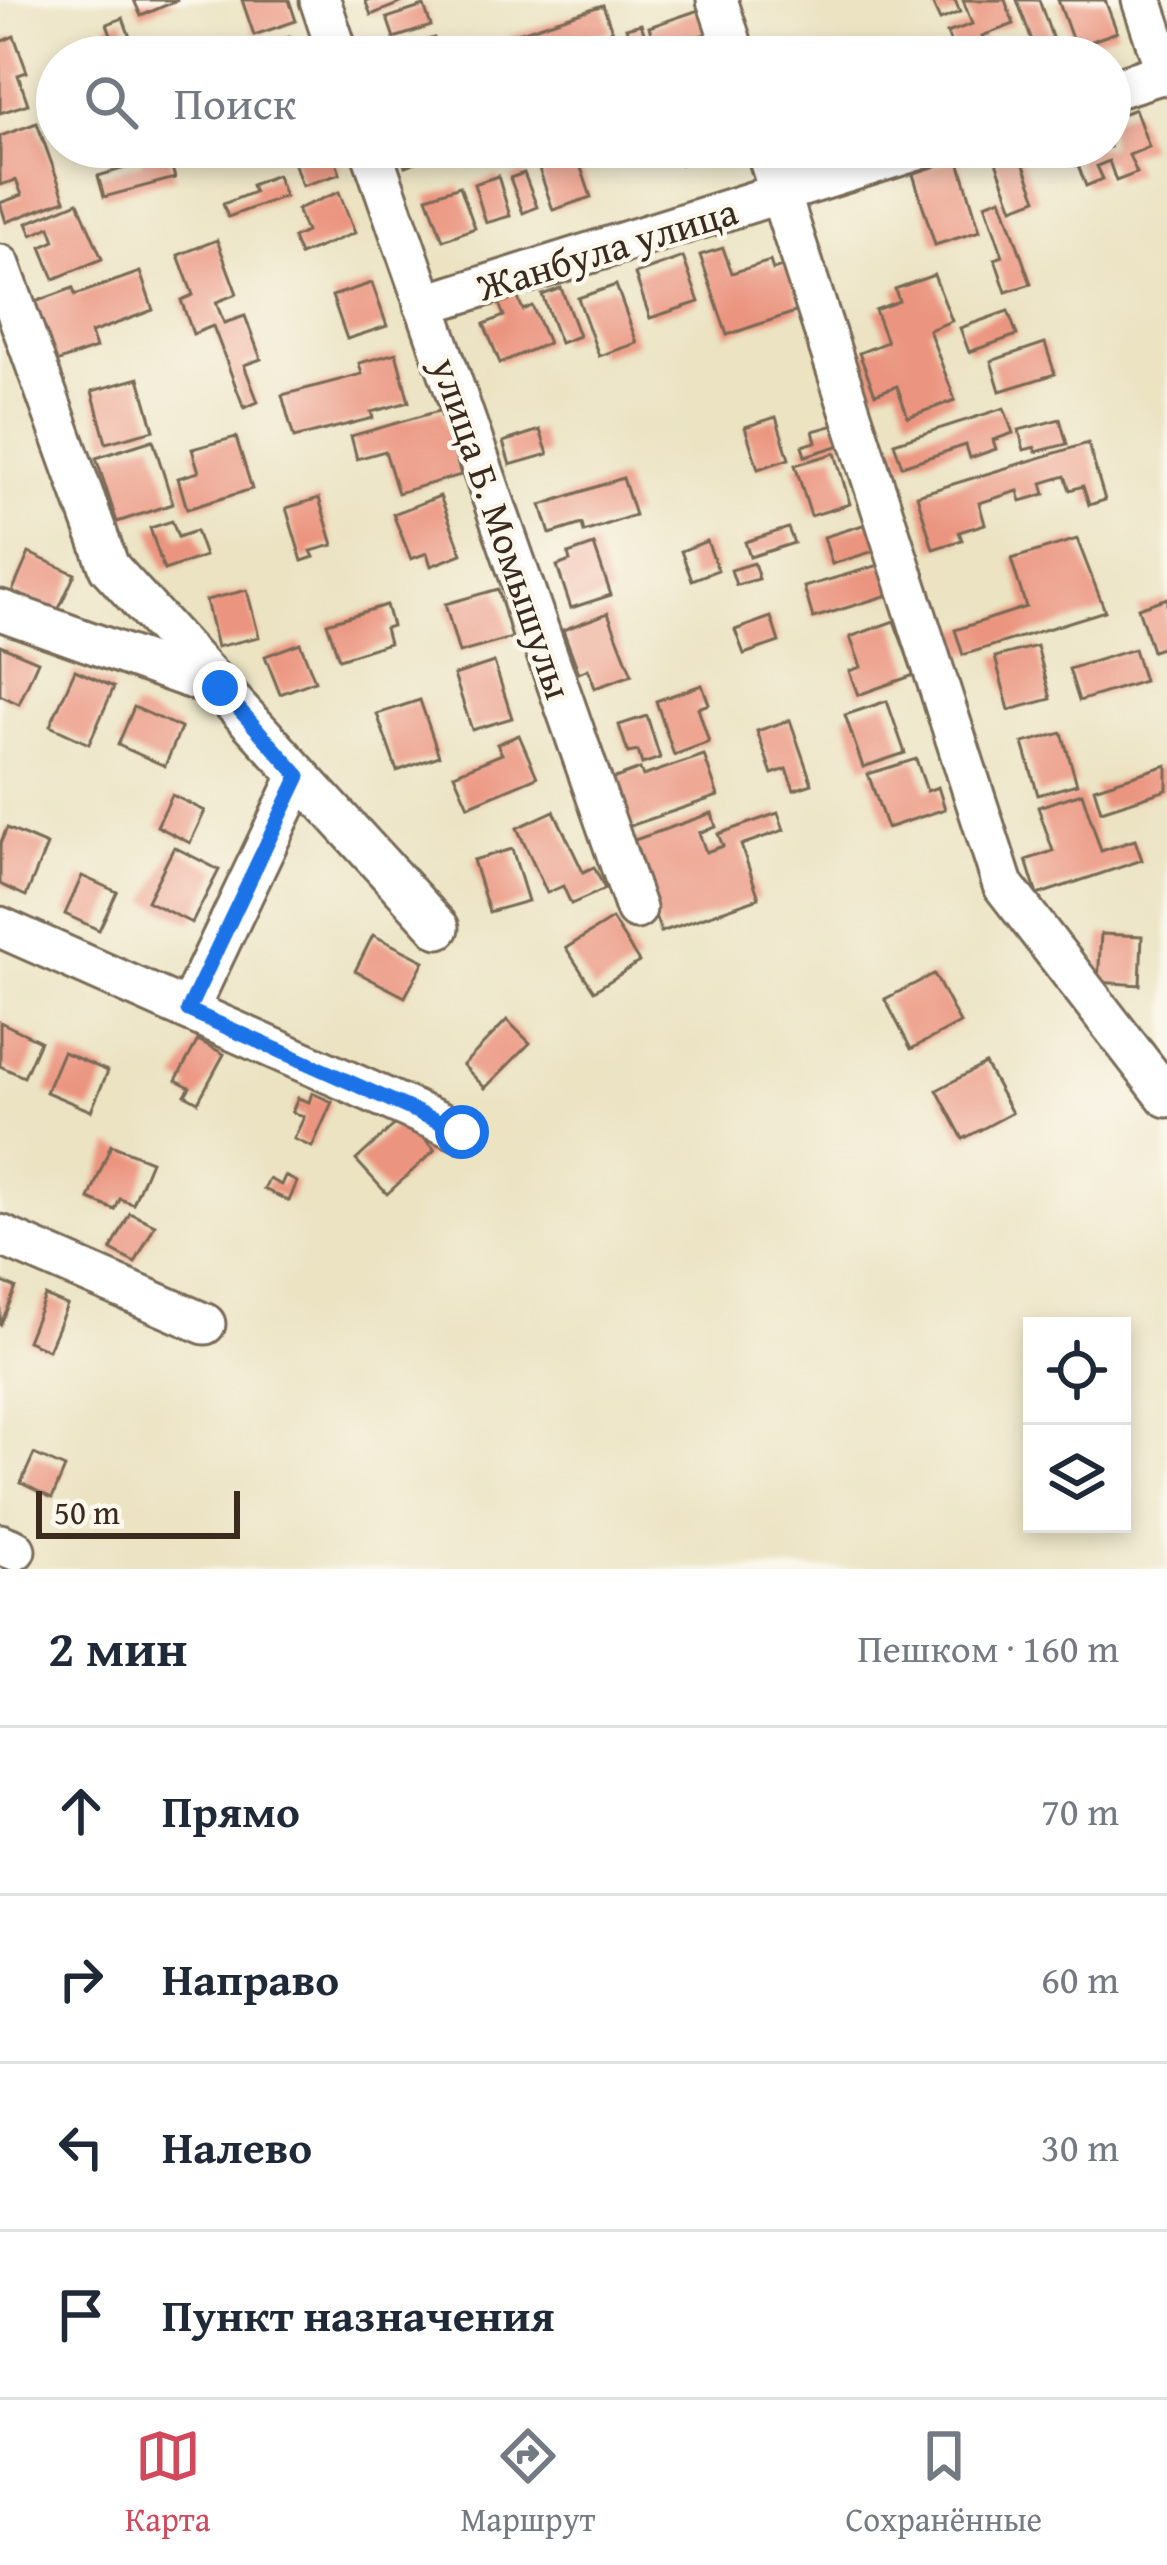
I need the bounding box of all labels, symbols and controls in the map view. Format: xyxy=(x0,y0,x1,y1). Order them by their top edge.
search box xyxy=(36,36,1131,168)
icon: search xyxy=(78,69,144,135)
text: Поиск xyxy=(174,70,296,135)
street label: Жанбула улица xyxy=(469,181,745,315)
street label: улица Б. Момышулы xyxy=(417,349,588,706)
route end xyxy=(193,661,247,715)
route start xyxy=(435,1105,489,1159)
map controls xyxy=(1023,1317,1131,1533)
button: locate xyxy=(1023,1317,1131,1425)
button: layers xyxy=(1023,1425,1131,1533)
scale bar xyxy=(36,1485,240,1538)
text: 50 m xyxy=(54,1488,120,1536)
text: 2 мин xyxy=(48,1610,187,1685)
text: Пешком · 160 m xyxy=(857,1619,1119,1676)
icon: ahead xyxy=(48,1778,114,1844)
text: Прямо xyxy=(162,1778,300,1843)
text: 70 m xyxy=(1041,1782,1119,1839)
icon: right xyxy=(48,1946,114,2012)
text: Направо xyxy=(162,1946,339,2011)
text: 60 m xyxy=(1041,1950,1119,2007)
icon: left xyxy=(48,2114,114,2180)
text: Налево xyxy=(162,2114,312,2179)
text: 30 m xyxy=(1041,2118,1119,2175)
icon: arrive xyxy=(48,2282,114,2348)
text: Пункт назначения xyxy=(162,2282,555,2347)
tab: Карта xyxy=(125,2423,210,2543)
tab: Маршрут xyxy=(460,2423,595,2543)
tab: Сохранённые xyxy=(845,2423,1042,2543)

